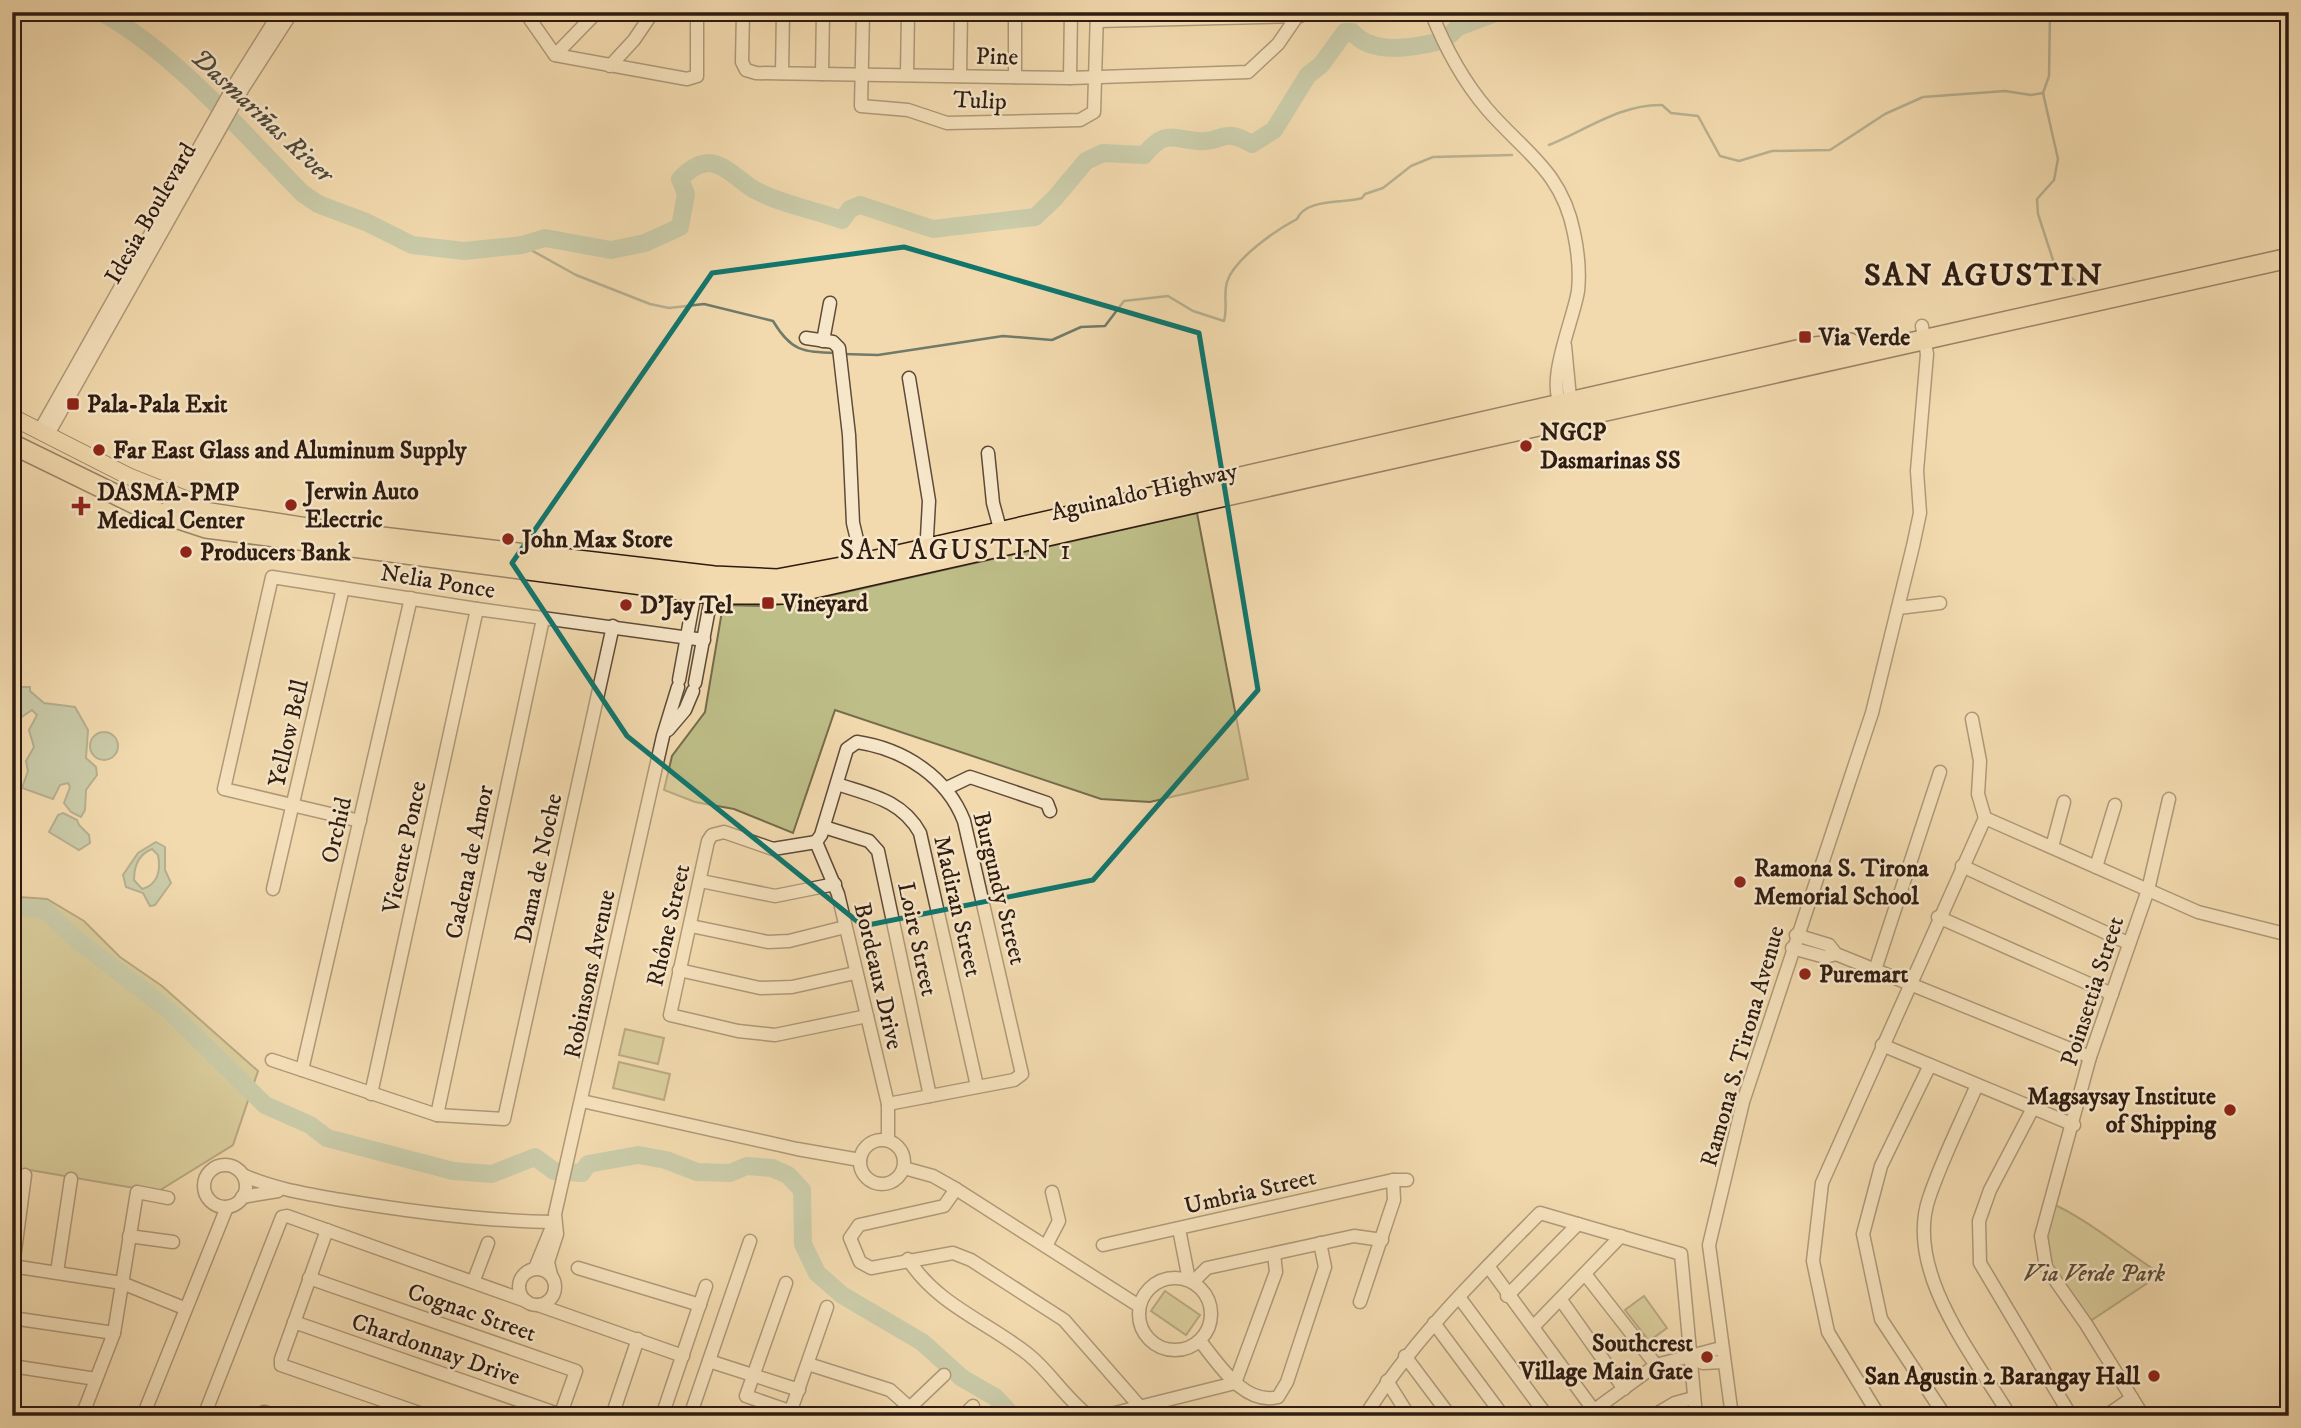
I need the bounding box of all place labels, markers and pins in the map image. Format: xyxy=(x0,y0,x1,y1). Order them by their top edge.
place label: Via Verde xyxy=(1818,323,1910,353)
marker: Via Verde xyxy=(1797,329,1813,345)
place label: Pala-Pala Exit xyxy=(87,390,228,420)
marker: Pala-Pala Exit xyxy=(65,396,81,412)
place label: NGCP Dasmarinas SS xyxy=(1540,418,1681,476)
place label: Far East Glass and Aluminum Supply xyxy=(113,436,467,466)
marker: NGCP Dasmarinas SS xyxy=(1518,438,1534,454)
marker: Far East Glass and Aluminum Supply xyxy=(91,442,107,458)
place label: Jerwin Auto Electric xyxy=(302,477,419,535)
place label: DASMA-PMP Medical Center xyxy=(97,478,246,536)
marker: DASMA-PMP Medical Center xyxy=(71,496,91,516)
marker: Jerwin Auto Electric xyxy=(283,497,299,513)
place label: John Max Store xyxy=(519,525,673,555)
marker: John Max Store xyxy=(500,531,516,547)
place label: Producers Bank xyxy=(200,538,351,568)
marker: Producers Bank xyxy=(178,544,194,560)
place label: Vineyard xyxy=(781,589,869,619)
place label: D'Jay Tel xyxy=(640,591,733,621)
marker: Vineyard xyxy=(760,595,776,611)
marker: D'Jay Tel xyxy=(618,597,634,613)
place label: Ramona S. Tirona Memorial School xyxy=(1754,854,1929,912)
marker: Ramona S. Tirona Memorial School xyxy=(1732,874,1748,890)
place label: Puremart xyxy=(1819,960,1909,990)
marker: Puremart xyxy=(1797,966,1813,982)
place label: Magsaysay Institute of Shipping xyxy=(2027,1082,2217,1140)
marker: Magsaysay Institute of Shipping xyxy=(2222,1102,2238,1118)
place label: Southcrest Village Main Gate xyxy=(1519,1329,1693,1387)
marker: Southcrest Village Main Gate xyxy=(1699,1349,1715,1365)
place label: San Agustin 2 Barangay Hall xyxy=(1864,1362,2141,1392)
marker: San Agustin 2 Barangay Hall xyxy=(2146,1368,2162,1384)

